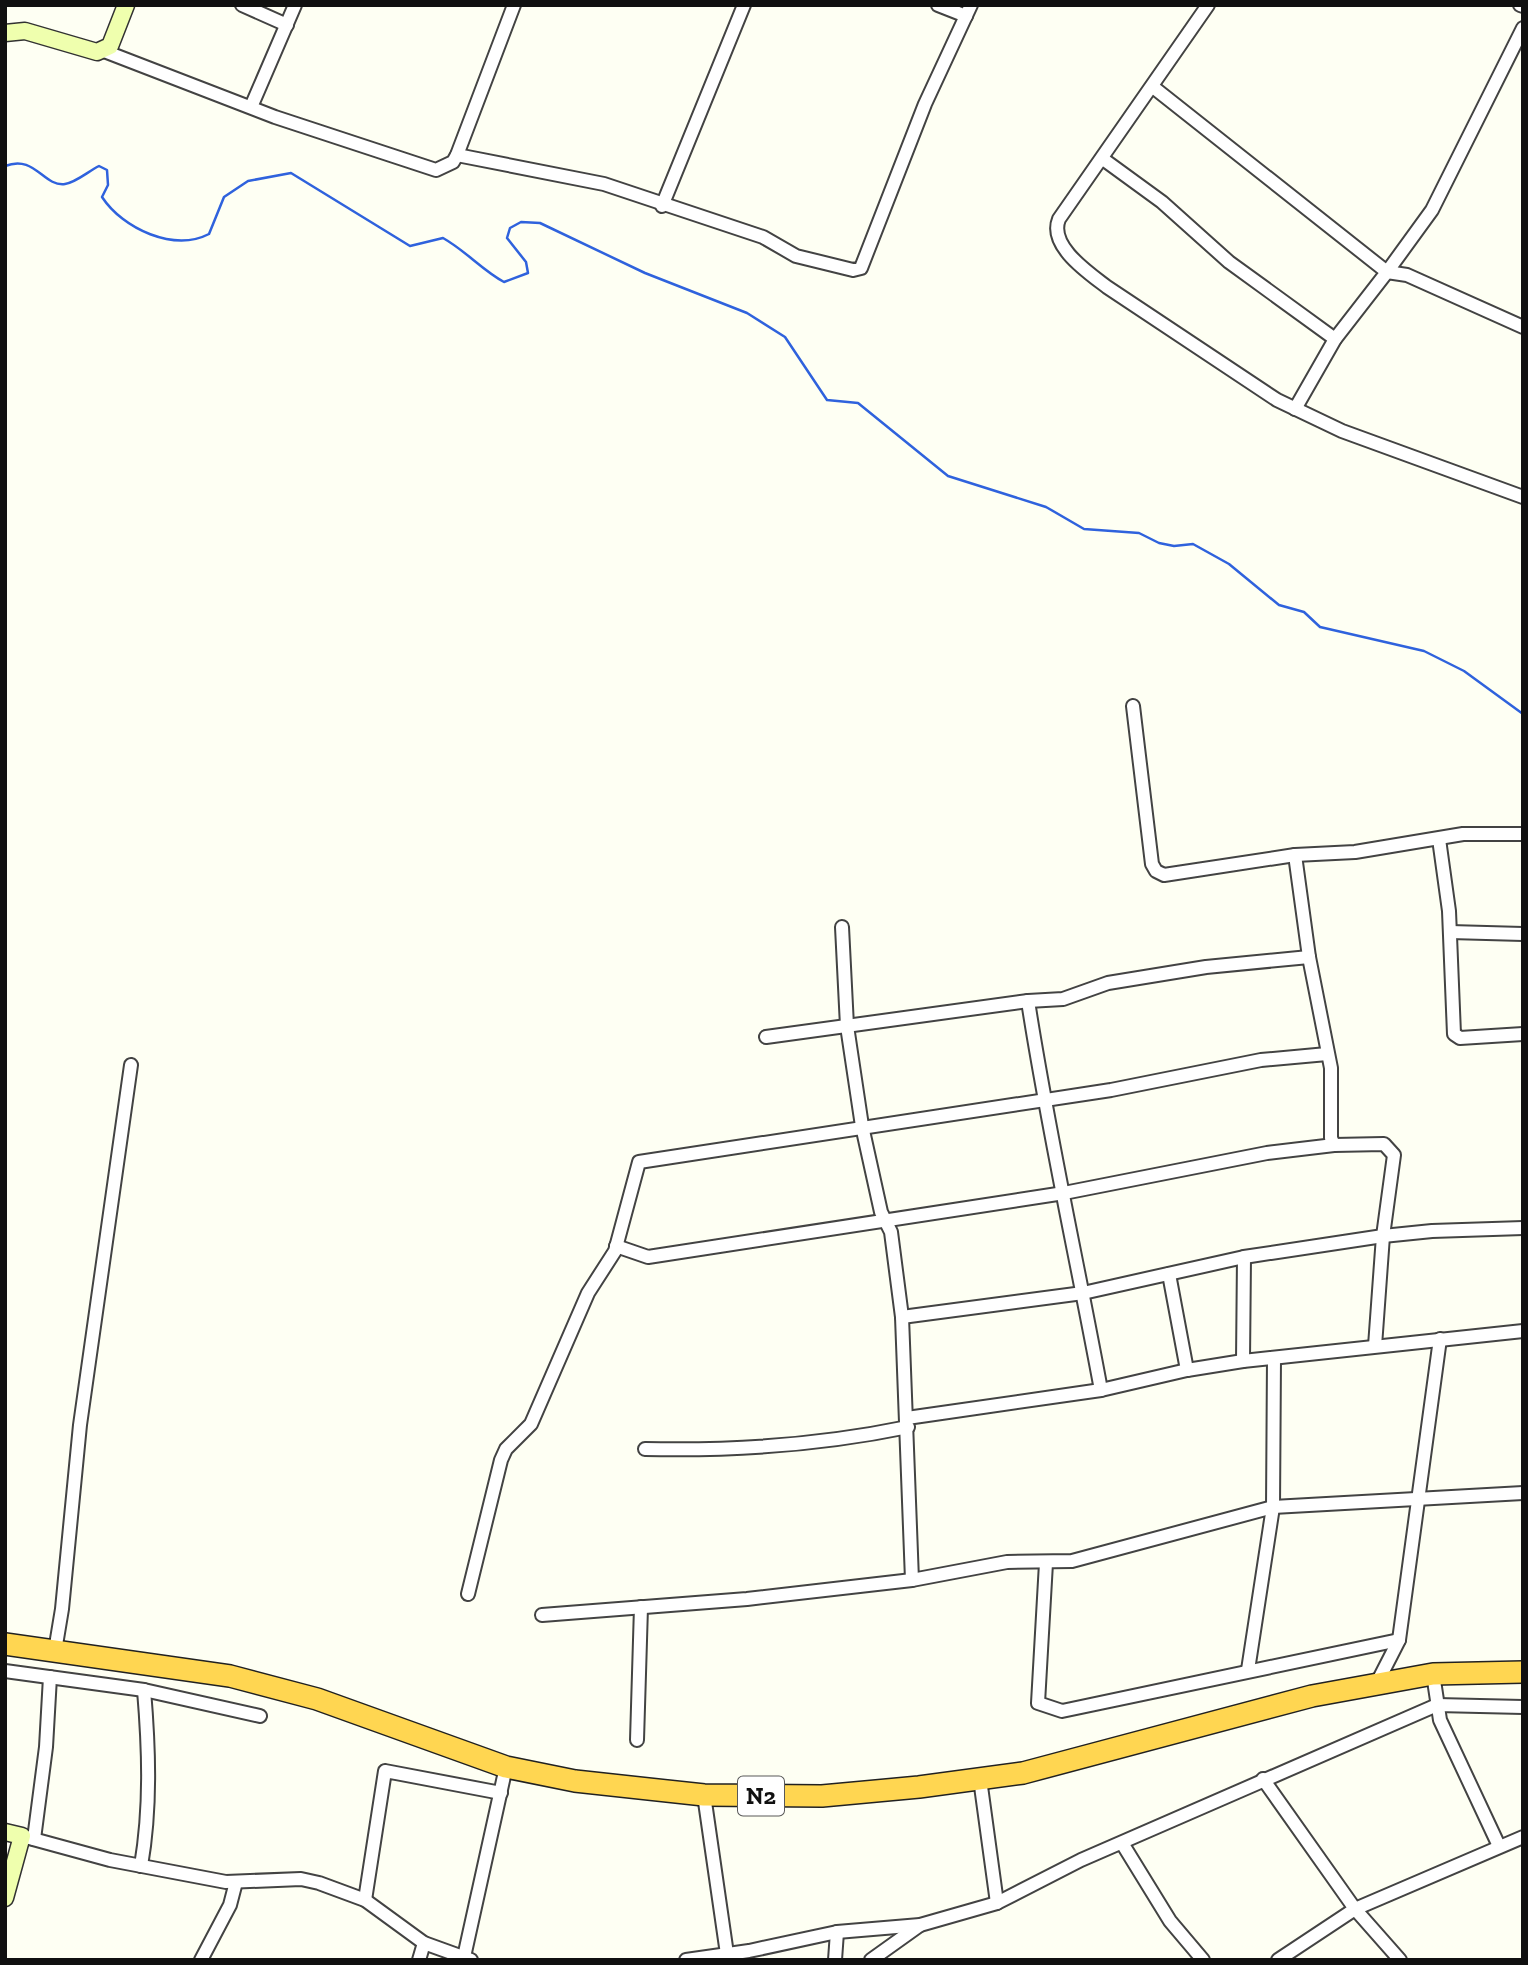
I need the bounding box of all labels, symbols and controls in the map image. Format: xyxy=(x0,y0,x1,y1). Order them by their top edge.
road number: N2 xyxy=(738,1776,784,1815)

